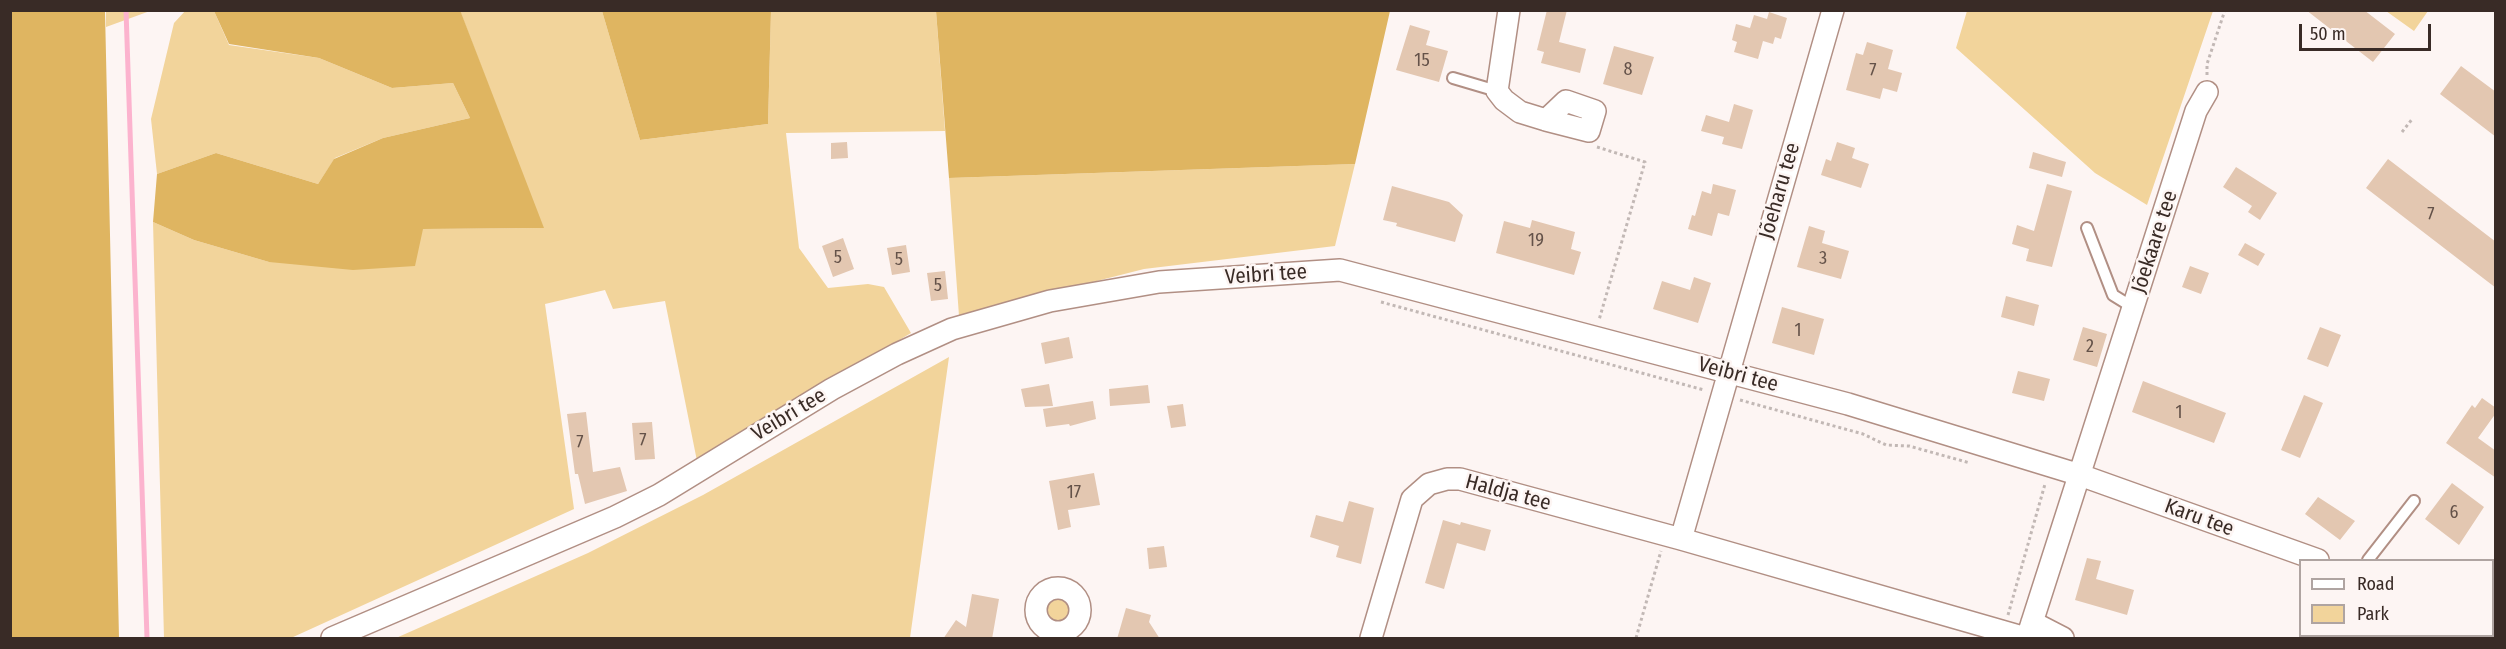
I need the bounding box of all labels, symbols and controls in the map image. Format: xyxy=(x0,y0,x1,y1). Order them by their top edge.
scale bar xyxy=(2302,12,2434,50)
text: 50 m xyxy=(2310,23,2346,45)
house number: 15 xyxy=(1414,50,1430,72)
house number: 8 xyxy=(1624,59,1632,81)
house number: 7 xyxy=(1869,60,1877,82)
street label: Jõeharu tee xyxy=(1754,140,1806,242)
street label: Jõekaare tee xyxy=(2127,187,2183,297)
house number: 7 xyxy=(2427,204,2435,226)
house number: 19 xyxy=(1528,230,1544,252)
house number: 5 xyxy=(834,247,842,269)
house number: 3 xyxy=(1819,248,1827,270)
house number: 5 xyxy=(895,249,903,271)
street label: Veibri tee xyxy=(1224,260,1308,290)
house number: 5 xyxy=(934,275,942,297)
house number: 1 xyxy=(1794,320,1802,342)
house number: 2 xyxy=(2086,336,2094,358)
street label: Veibri tee xyxy=(1695,352,1781,398)
street label: Veibri tee xyxy=(747,383,831,447)
house number: 1 xyxy=(2175,402,2183,424)
house number: 7 xyxy=(639,430,647,452)
house number: 7 xyxy=(576,432,584,454)
street label: Haldja tee xyxy=(1463,470,1553,516)
house number: 17 xyxy=(1067,482,1081,504)
street label: Karu tee xyxy=(2161,494,2237,542)
house number: 6 xyxy=(2450,502,2458,524)
legend xyxy=(2299,559,2494,637)
text: Road xyxy=(2357,573,2394,595)
text: Park xyxy=(2357,603,2389,625)

